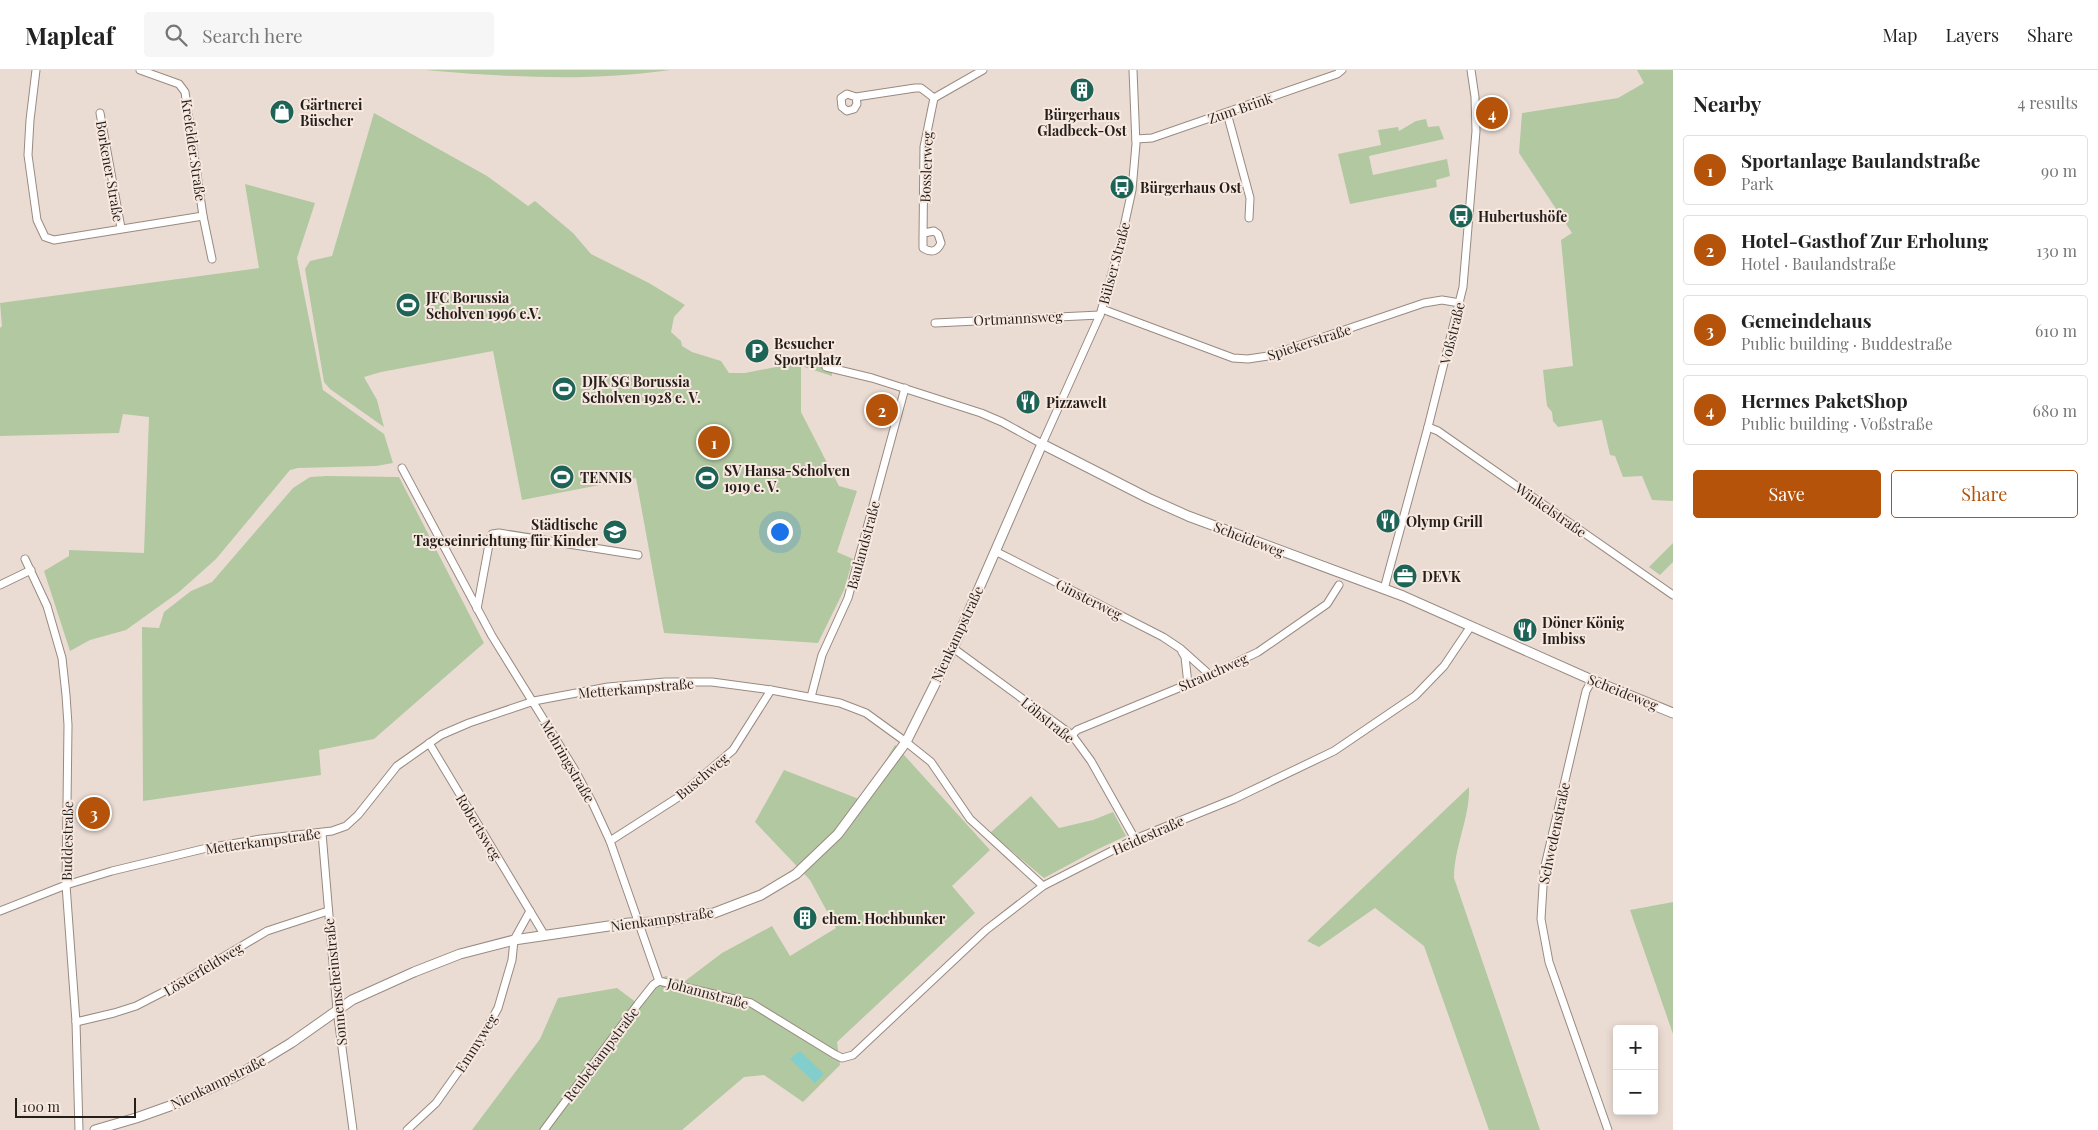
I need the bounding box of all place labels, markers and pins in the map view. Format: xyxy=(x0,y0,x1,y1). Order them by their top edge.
building icon: Bürgerhaus Gladbeck-Ost xyxy=(1069,77,1095,103)
pin: 4 xyxy=(1476,94,1508,132)
place label: Gärtnerei Büscher xyxy=(300,95,363,130)
shop icon: Gärtnerei Büscher xyxy=(269,99,295,125)
place label: Bürgerhaus Gladbeck-Ost xyxy=(1037,105,1127,140)
bus stop icon: Bürgerhaus Ost xyxy=(1109,174,1135,200)
place label: Bürgerhaus Ost xyxy=(1140,178,1242,197)
bus stop icon: Hubertushöfe xyxy=(1448,203,1474,229)
place label: Hubertushöfe xyxy=(1478,207,1567,226)
place label: JFC Borussia Scholven 1996 e.V. xyxy=(425,288,541,323)
sports icon: JFC Borussia Scholven 1996 e.V. xyxy=(395,292,421,318)
place label: Besucher Sportplatz xyxy=(774,334,842,369)
parking icon: Besucher Sportplatz xyxy=(744,338,770,364)
place label: DJK SG Borussia Scholven 1928 e. V. xyxy=(582,372,701,407)
sports icon: DJK SG Borussia Scholven 1928 e. V. xyxy=(551,376,577,402)
restaurant icon: Pizzawelt xyxy=(1015,389,1041,415)
pin: 2 xyxy=(866,391,898,429)
place label: Pizzawelt xyxy=(1046,393,1107,412)
pin: 1 xyxy=(698,423,730,461)
place label: SV Hansa-Scholven 1919 e. V. xyxy=(724,461,850,496)
sports icon: TENNIS xyxy=(549,464,575,490)
sports icon: SV Hansa-Scholven 1919 e. V. xyxy=(694,465,720,491)
place label: TENNIS xyxy=(580,468,632,487)
restaurant icon: Olymp Grill xyxy=(1375,508,1401,534)
place label: Olymp Grill xyxy=(1406,512,1484,531)
place label: Städtische Tageseinrichtung für Kinder xyxy=(414,515,598,550)
school or university icon: Städtische Tageseinrichtung für Kinder xyxy=(602,519,628,545)
office icon: DEVK xyxy=(1392,563,1418,589)
place label: DEVK xyxy=(1422,567,1462,586)
place label: Döner König Imbiss xyxy=(1542,613,1625,648)
restaurant icon: Döner König Imbiss xyxy=(1512,617,1538,643)
pin: 3 xyxy=(78,794,110,832)
building icon: ehem. Hochbunker xyxy=(792,905,818,931)
place label: ehem. Hochbunker xyxy=(822,909,946,928)

